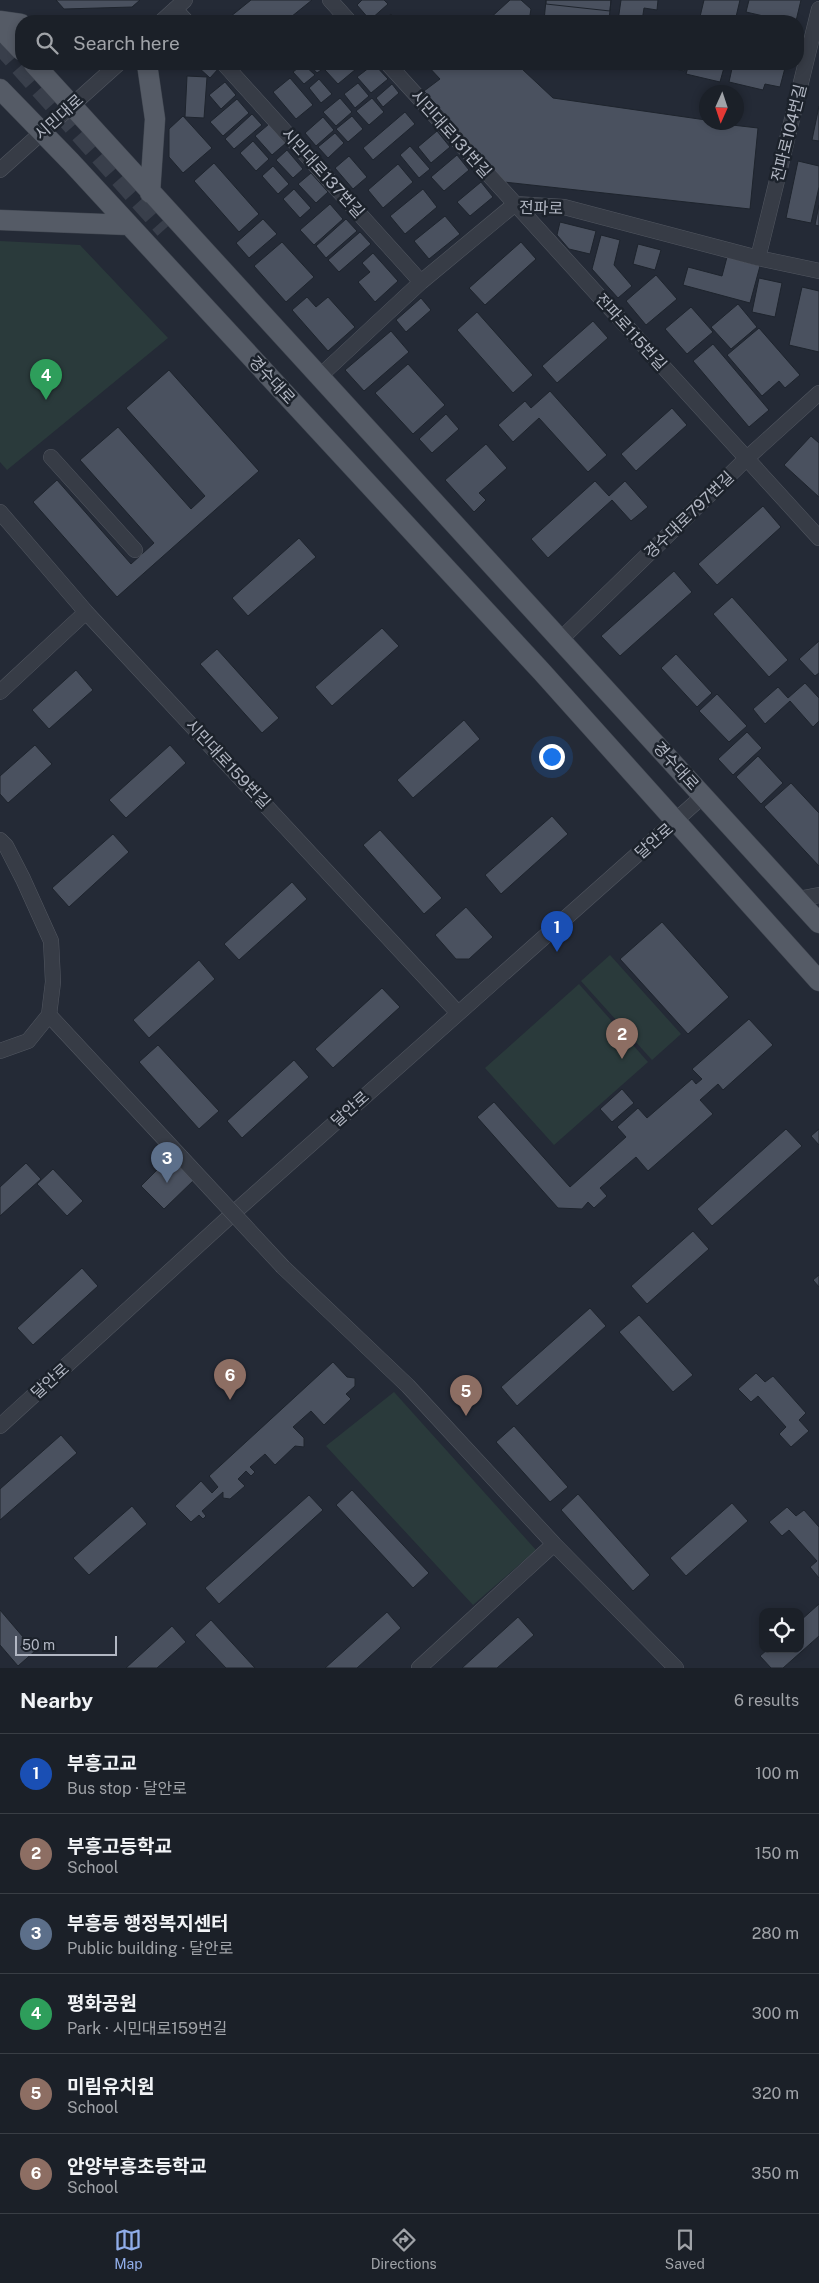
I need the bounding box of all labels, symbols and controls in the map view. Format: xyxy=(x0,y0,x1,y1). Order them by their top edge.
search box xyxy=(15,15,804,70)
icon: search xyxy=(33,29,61,57)
text: Search here xyxy=(73,32,180,54)
street label: 전파로104번길 xyxy=(768,82,810,184)
north arrow xyxy=(699,85,744,130)
street label: 시민대로131번길 xyxy=(407,86,495,182)
street label: 시민대로 xyxy=(31,90,87,144)
street label: 시민대로137번길 xyxy=(278,124,368,222)
street label: 전파로 xyxy=(519,198,564,218)
street label: 전파로115번길 xyxy=(592,290,670,374)
street label: 경수대로 xyxy=(245,352,299,408)
pin: 4 xyxy=(30,359,62,400)
street label: 경수대로797번길 xyxy=(640,468,738,562)
street label: 시민대로159번길 xyxy=(182,715,274,813)
street label: 경수대로 xyxy=(649,738,703,794)
your location xyxy=(539,744,565,770)
street label: 달안로 xyxy=(631,819,677,863)
pin: 1 xyxy=(541,911,573,952)
pin: 2 xyxy=(606,1018,638,1059)
street label: 달안로 xyxy=(327,1087,373,1131)
pin: 3 xyxy=(151,1142,183,1183)
street label: 달안로 xyxy=(27,1359,73,1403)
pin: 6 xyxy=(214,1359,246,1400)
pin: 5 xyxy=(450,1375,482,1416)
map controls xyxy=(759,1608,804,1653)
button: locate xyxy=(759,1608,804,1653)
scale bar xyxy=(15,1633,118,1656)
text: 50 m xyxy=(22,1637,55,1653)
text: Nearby xyxy=(20,1688,93,1713)
text: 6 results xyxy=(734,1691,799,1710)
text: 부흥고교 xyxy=(67,1752,137,1774)
text: 1 xyxy=(33,1764,39,1783)
text: 100 m xyxy=(755,1764,799,1783)
text: Bus stop · 달안로 xyxy=(67,1779,187,1798)
text: 부흥고등학교 xyxy=(67,1835,172,1857)
text: 2 xyxy=(31,1844,41,1863)
text: 150 m xyxy=(755,1844,799,1863)
text: School xyxy=(67,1858,118,1877)
text: 부흥동 행정복지센터 xyxy=(67,1912,229,1934)
text: 3 xyxy=(31,1924,41,1943)
text: 280 m xyxy=(752,1924,799,1943)
text: Public building · 달안로 xyxy=(67,1939,233,1958)
text: 평화공원 xyxy=(67,1992,137,2014)
text: 4 xyxy=(31,2004,41,2023)
text: 300 m xyxy=(752,2004,799,2023)
text: Park · 시민대로159번길 xyxy=(67,2019,228,2038)
text: 미림유치원 xyxy=(67,2075,154,2097)
text: 5 xyxy=(31,2084,41,2103)
text: 320 m xyxy=(752,2084,799,2103)
text: School xyxy=(67,2098,118,2117)
text: 안양부흥초등학교 xyxy=(67,2155,207,2177)
text: 6 xyxy=(31,2164,41,2183)
text: 350 m xyxy=(751,2164,799,2183)
text: School xyxy=(67,2178,118,2197)
tab: Map xyxy=(114,2226,143,2272)
tab: Directions xyxy=(371,2226,437,2272)
tab: Saved xyxy=(665,2226,705,2272)

